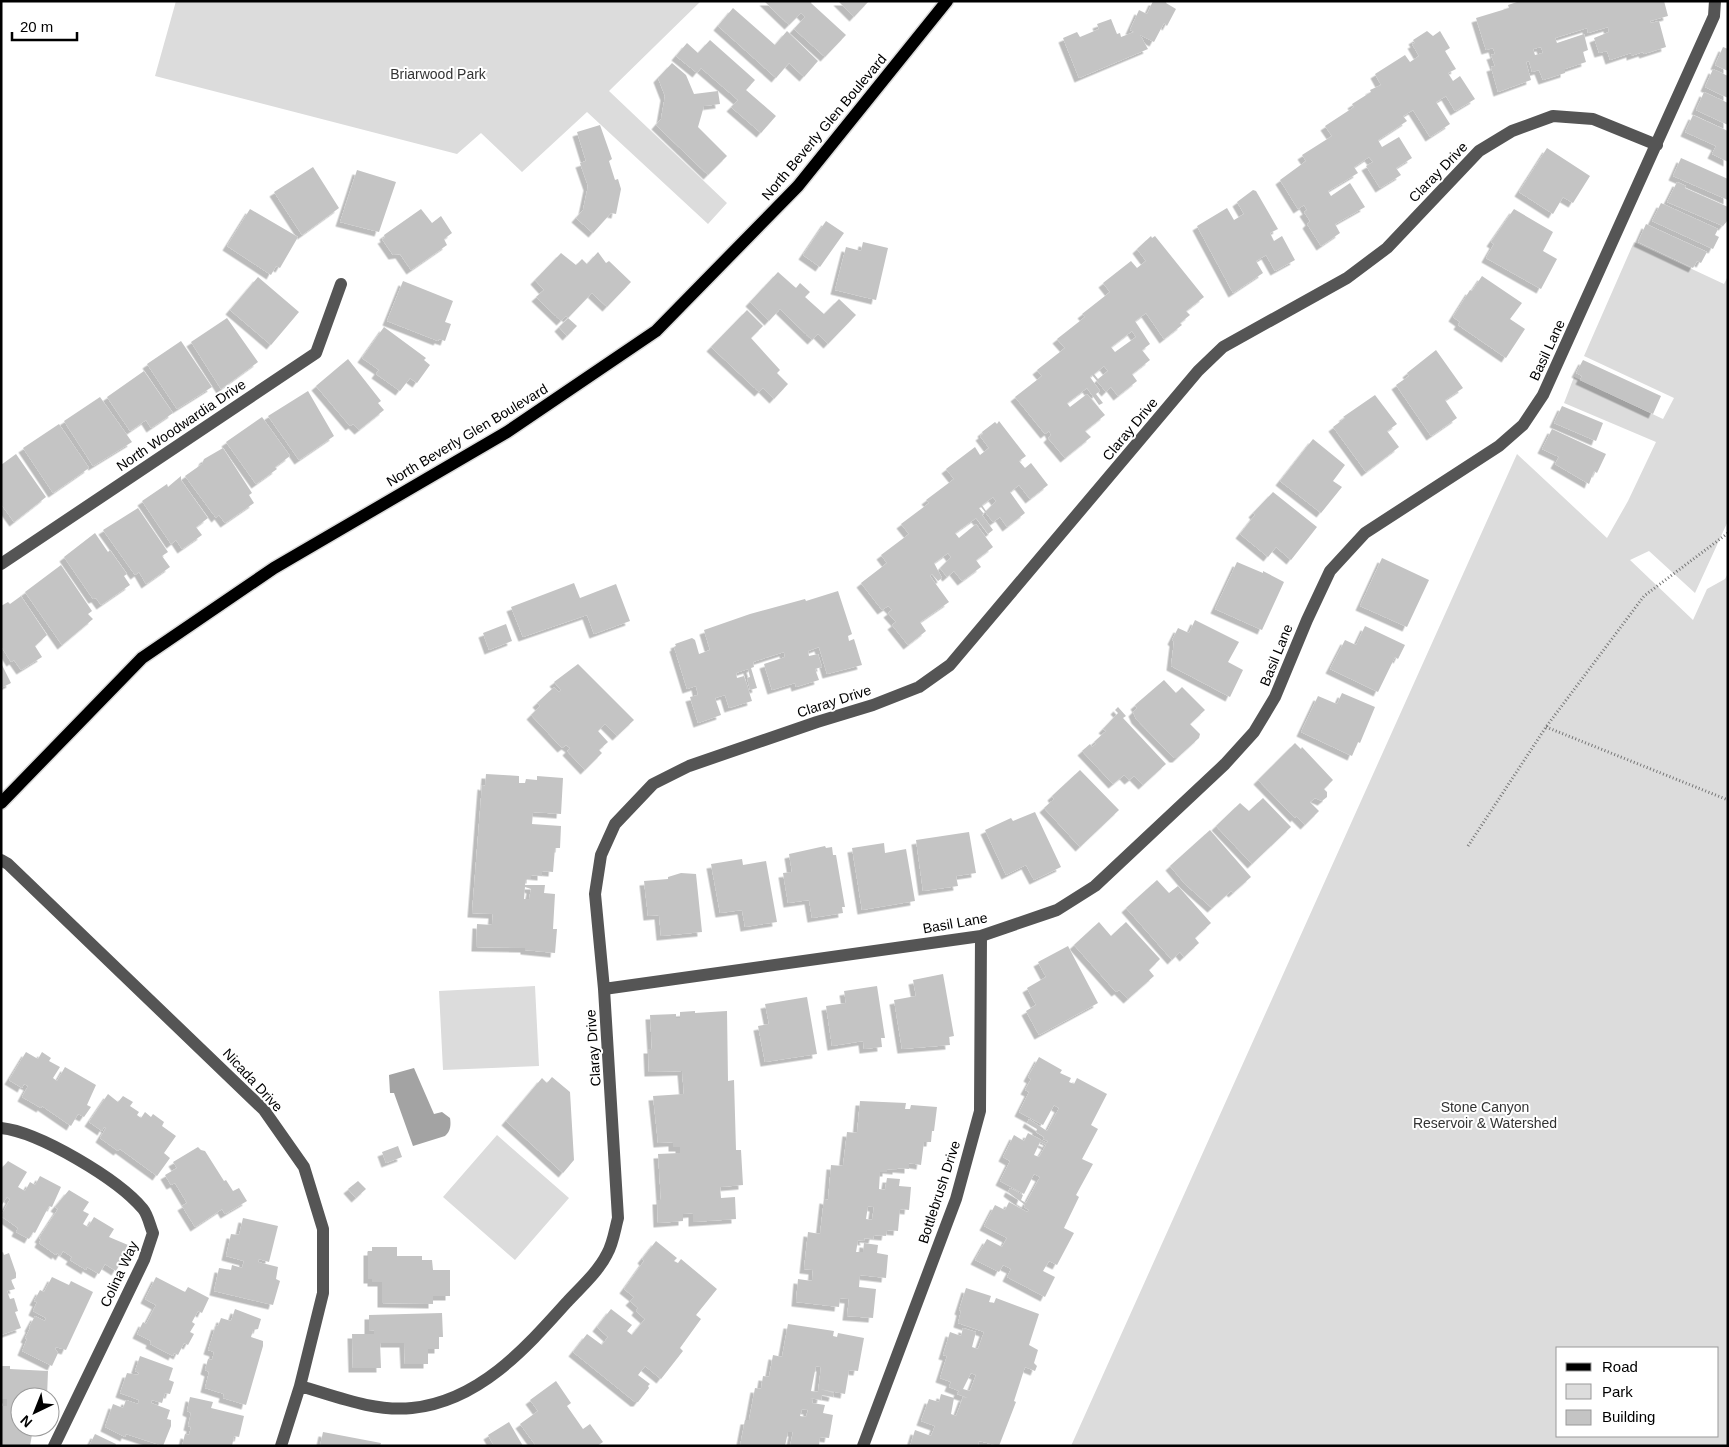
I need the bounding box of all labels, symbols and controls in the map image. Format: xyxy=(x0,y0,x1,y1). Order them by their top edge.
scale bar xyxy=(12,10,78,42)
text: 20 m xyxy=(20,18,53,35)
street label: North Beverly Glen Boulevard xyxy=(758,51,890,203)
park label: Briarwood Park xyxy=(390,66,487,82)
street label: Claray Drive xyxy=(1405,139,1471,205)
street label: Basil Lane xyxy=(1526,317,1568,383)
street label: North Woodwardia Drive xyxy=(113,376,249,474)
street label: North Beverly Glen Boulevard xyxy=(384,380,550,490)
street label: Claray Drive xyxy=(1099,394,1161,464)
street label: Basil Lane xyxy=(1256,622,1296,688)
street label: Claray Drive xyxy=(795,681,873,721)
street label: Basil Lane xyxy=(921,909,989,937)
street label: Claray Drive xyxy=(582,1009,604,1087)
street label: Nicada Drive xyxy=(220,1045,286,1115)
park label: Stone Canyon Reservoir & Watershed xyxy=(1413,1099,1557,1131)
street label: Bottlebrush Drive xyxy=(915,1138,963,1246)
street label: Colina Way xyxy=(97,1238,141,1310)
legend xyxy=(1556,1347,1719,1437)
text: Road xyxy=(1602,1358,1638,1375)
text: Park xyxy=(1602,1383,1633,1400)
north arrow xyxy=(10,1387,60,1437)
text: Building xyxy=(1602,1408,1655,1425)
text: N xyxy=(17,1412,35,1431)

